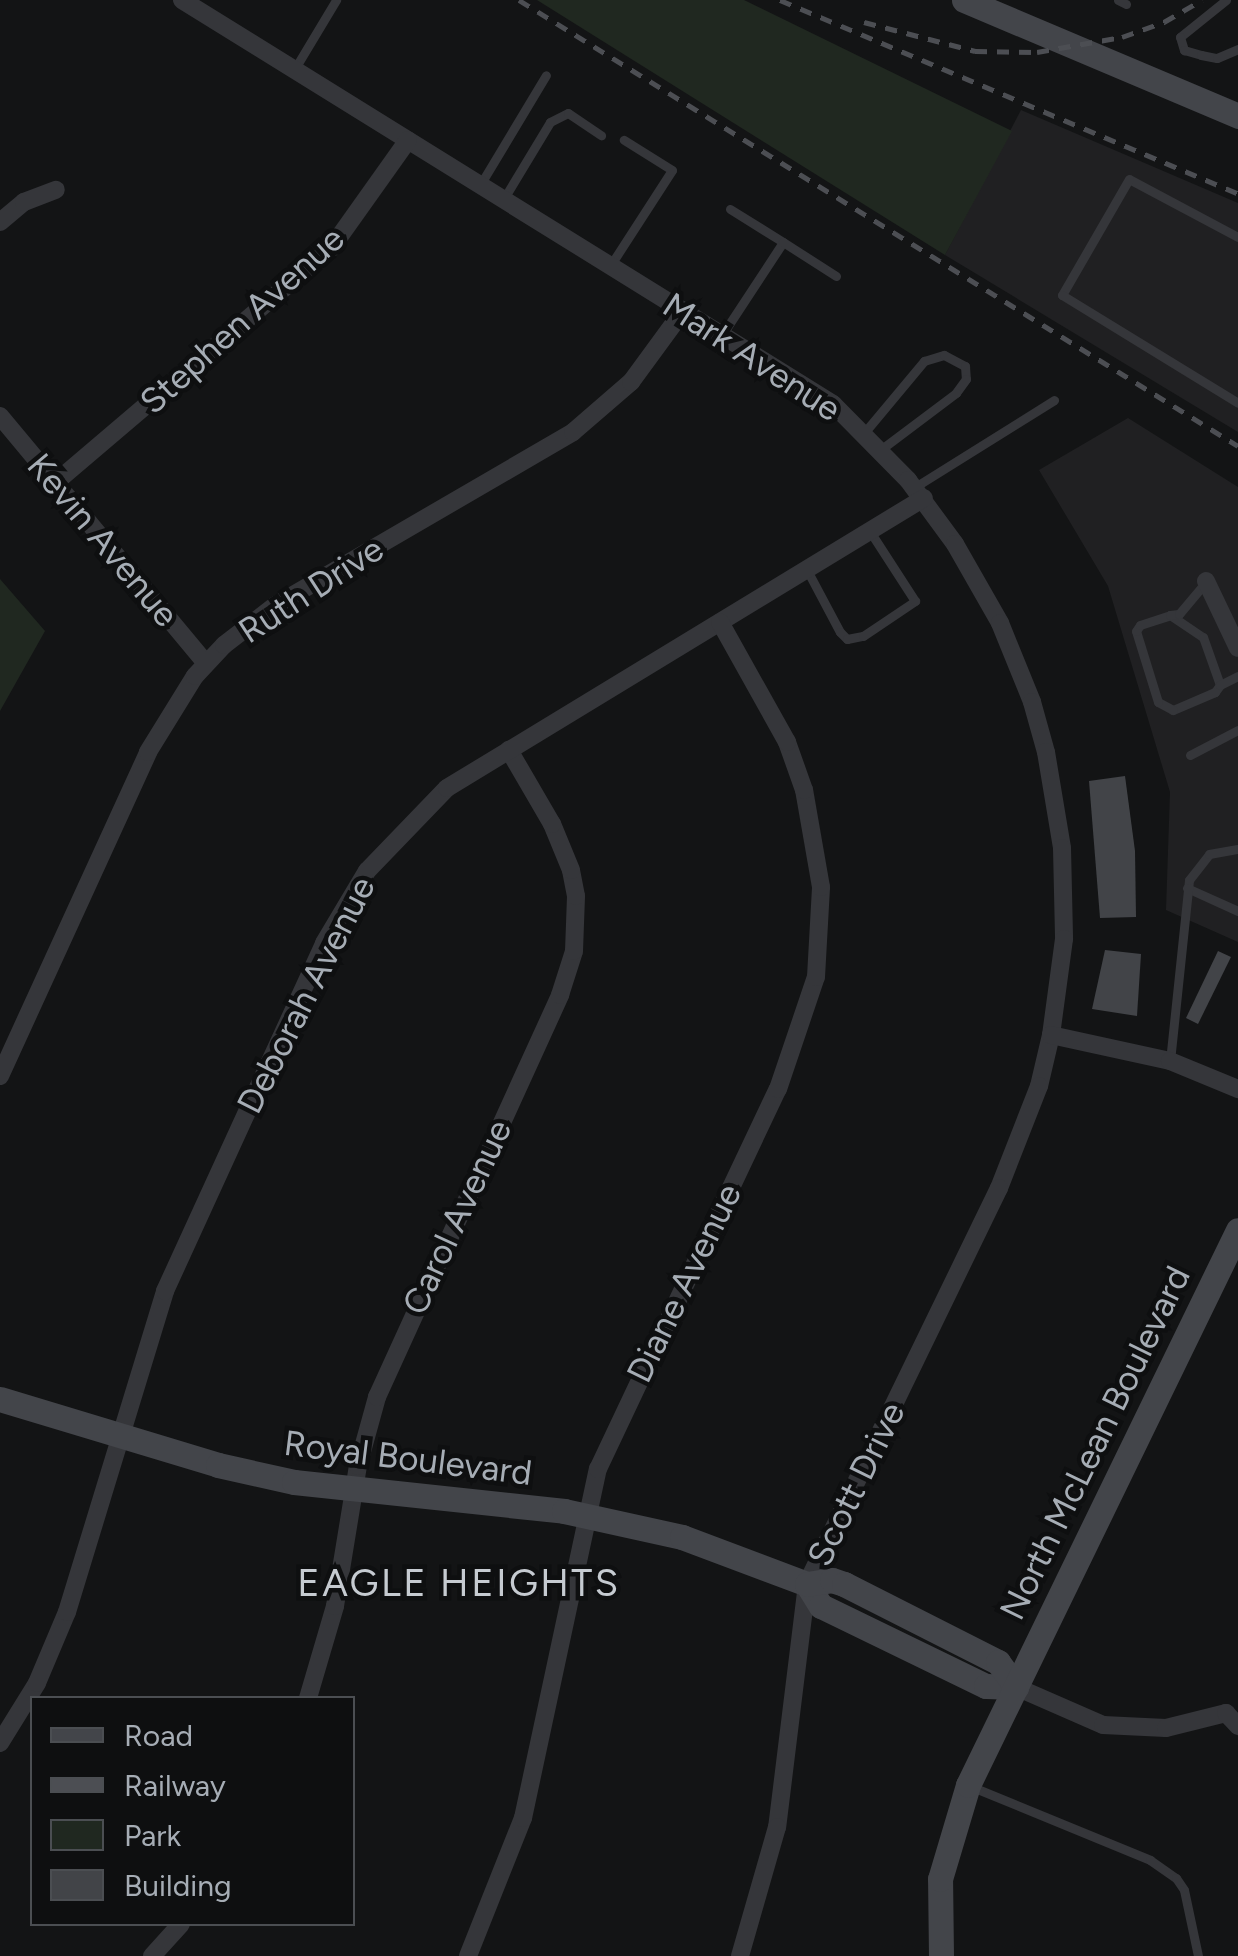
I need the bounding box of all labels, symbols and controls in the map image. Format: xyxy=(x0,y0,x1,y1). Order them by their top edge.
street label: Stephen Avenue xyxy=(131,218,353,422)
street label: Mark Avenue xyxy=(655,284,849,430)
street label: Kevin Avenue xyxy=(19,445,187,635)
street label: Ruth Drive xyxy=(231,528,391,652)
street label: Deborah Avenue xyxy=(228,870,384,1120)
street label: Carol Avenue xyxy=(394,1113,520,1321)
street label: Diane Avenue xyxy=(618,1177,750,1389)
street label: North McLean Boulevard xyxy=(991,1259,1199,1627)
street label: Scott Drive xyxy=(798,1395,914,1573)
street label: Royal Boulevard xyxy=(282,1422,534,1494)
district label: EAGLE HEIGHTS xyxy=(297,1561,621,1607)
legend xyxy=(30,1696,355,1926)
text: Road xyxy=(124,1717,193,1754)
text: Railway xyxy=(124,1767,226,1804)
text: Park xyxy=(124,1817,181,1854)
text: Building xyxy=(124,1867,232,1904)

